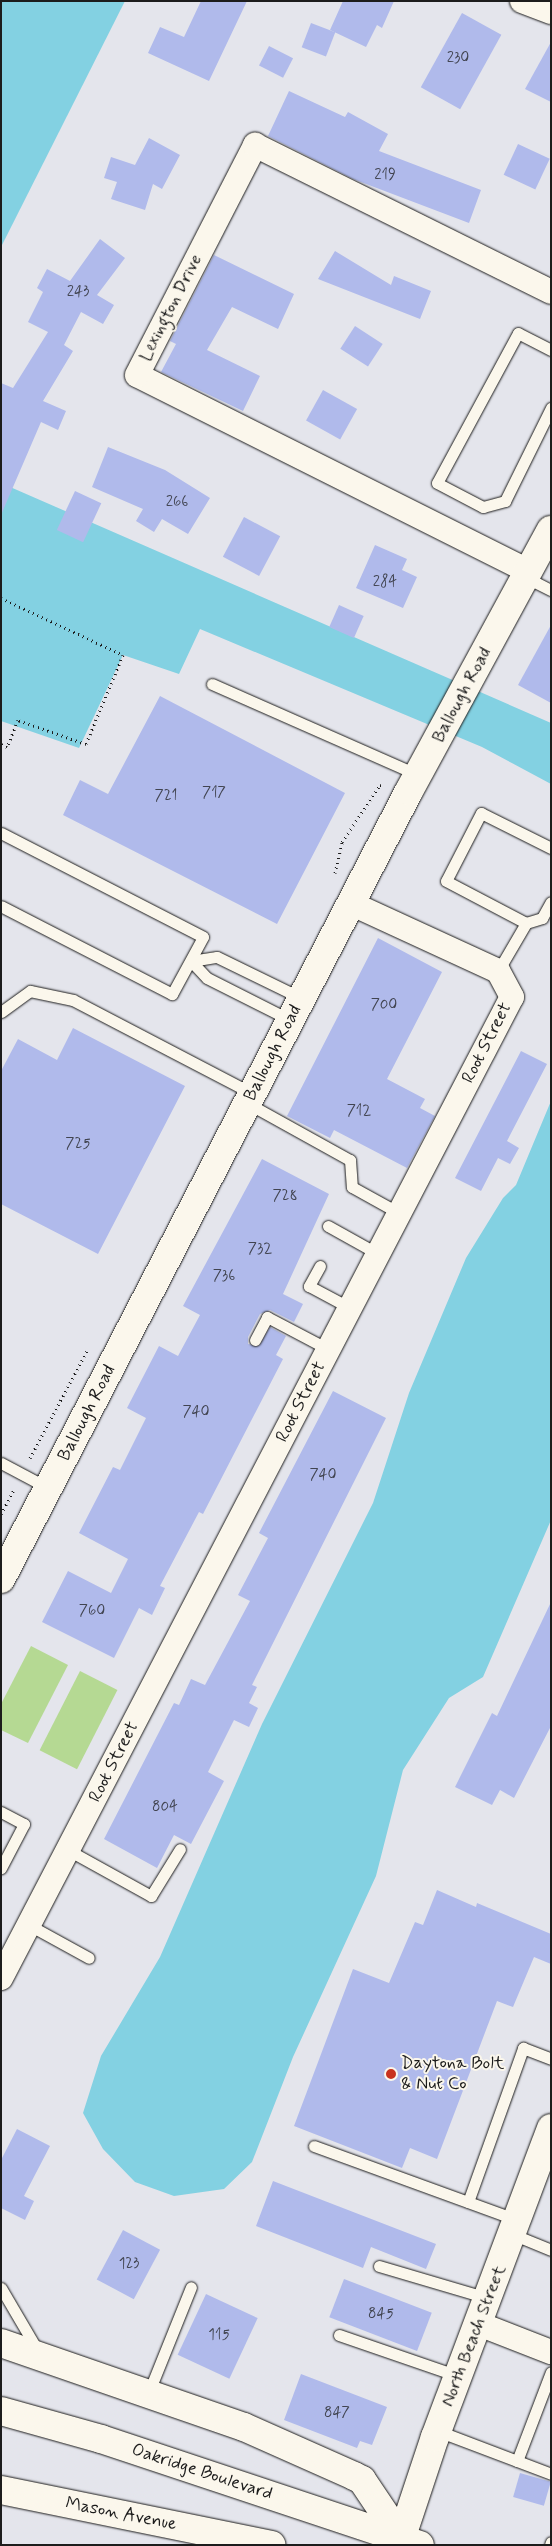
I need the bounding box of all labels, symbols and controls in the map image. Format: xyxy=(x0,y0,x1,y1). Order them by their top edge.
house number: 230 xyxy=(447,50,469,68)
house number: 219 xyxy=(374,167,396,185)
street label: Lexington Drive xyxy=(135,252,207,364)
house number: 243 xyxy=(67,284,89,302)
house number: 266 xyxy=(166,494,188,512)
house number: 284 xyxy=(373,574,397,592)
street label: Ballough Road xyxy=(428,644,496,746)
house number: 717 xyxy=(202,785,226,803)
house number: 721 xyxy=(155,788,177,806)
house number: 700 xyxy=(371,997,397,1015)
street label: Root Street xyxy=(458,999,516,1087)
street label: Ballough Road xyxy=(240,1002,306,1104)
house number: 712 xyxy=(347,1103,371,1121)
house number: 725 xyxy=(65,1136,91,1154)
house number: 728 xyxy=(272,1188,298,1206)
house number: 732 xyxy=(248,1241,272,1259)
house number: 736 xyxy=(213,1268,235,1286)
street label: Root Street xyxy=(272,1358,330,1446)
street label: Ballough Road xyxy=(54,1362,120,1464)
house number: 740 xyxy=(182,1404,210,1422)
house number: 740 xyxy=(309,1467,337,1485)
house number: 760 xyxy=(79,1603,105,1621)
street label: Root Street xyxy=(85,1718,143,1806)
house number: 804 xyxy=(152,1799,178,1817)
place label: Daytona Bolt & Nut Co xyxy=(401,2053,503,2096)
marker: Daytona Bolt & Nut Co xyxy=(385,2068,397,2080)
house number: 123 xyxy=(119,2256,139,2274)
street label: North Beach Street xyxy=(437,2262,511,2410)
house number: 845 xyxy=(368,2306,394,2324)
house number: 115 xyxy=(208,2327,230,2345)
house number: 847 xyxy=(324,2405,350,2423)
street label: Oakridge Boulevard xyxy=(130,2439,274,2505)
street label: Mason Avenue xyxy=(62,2492,180,2536)

